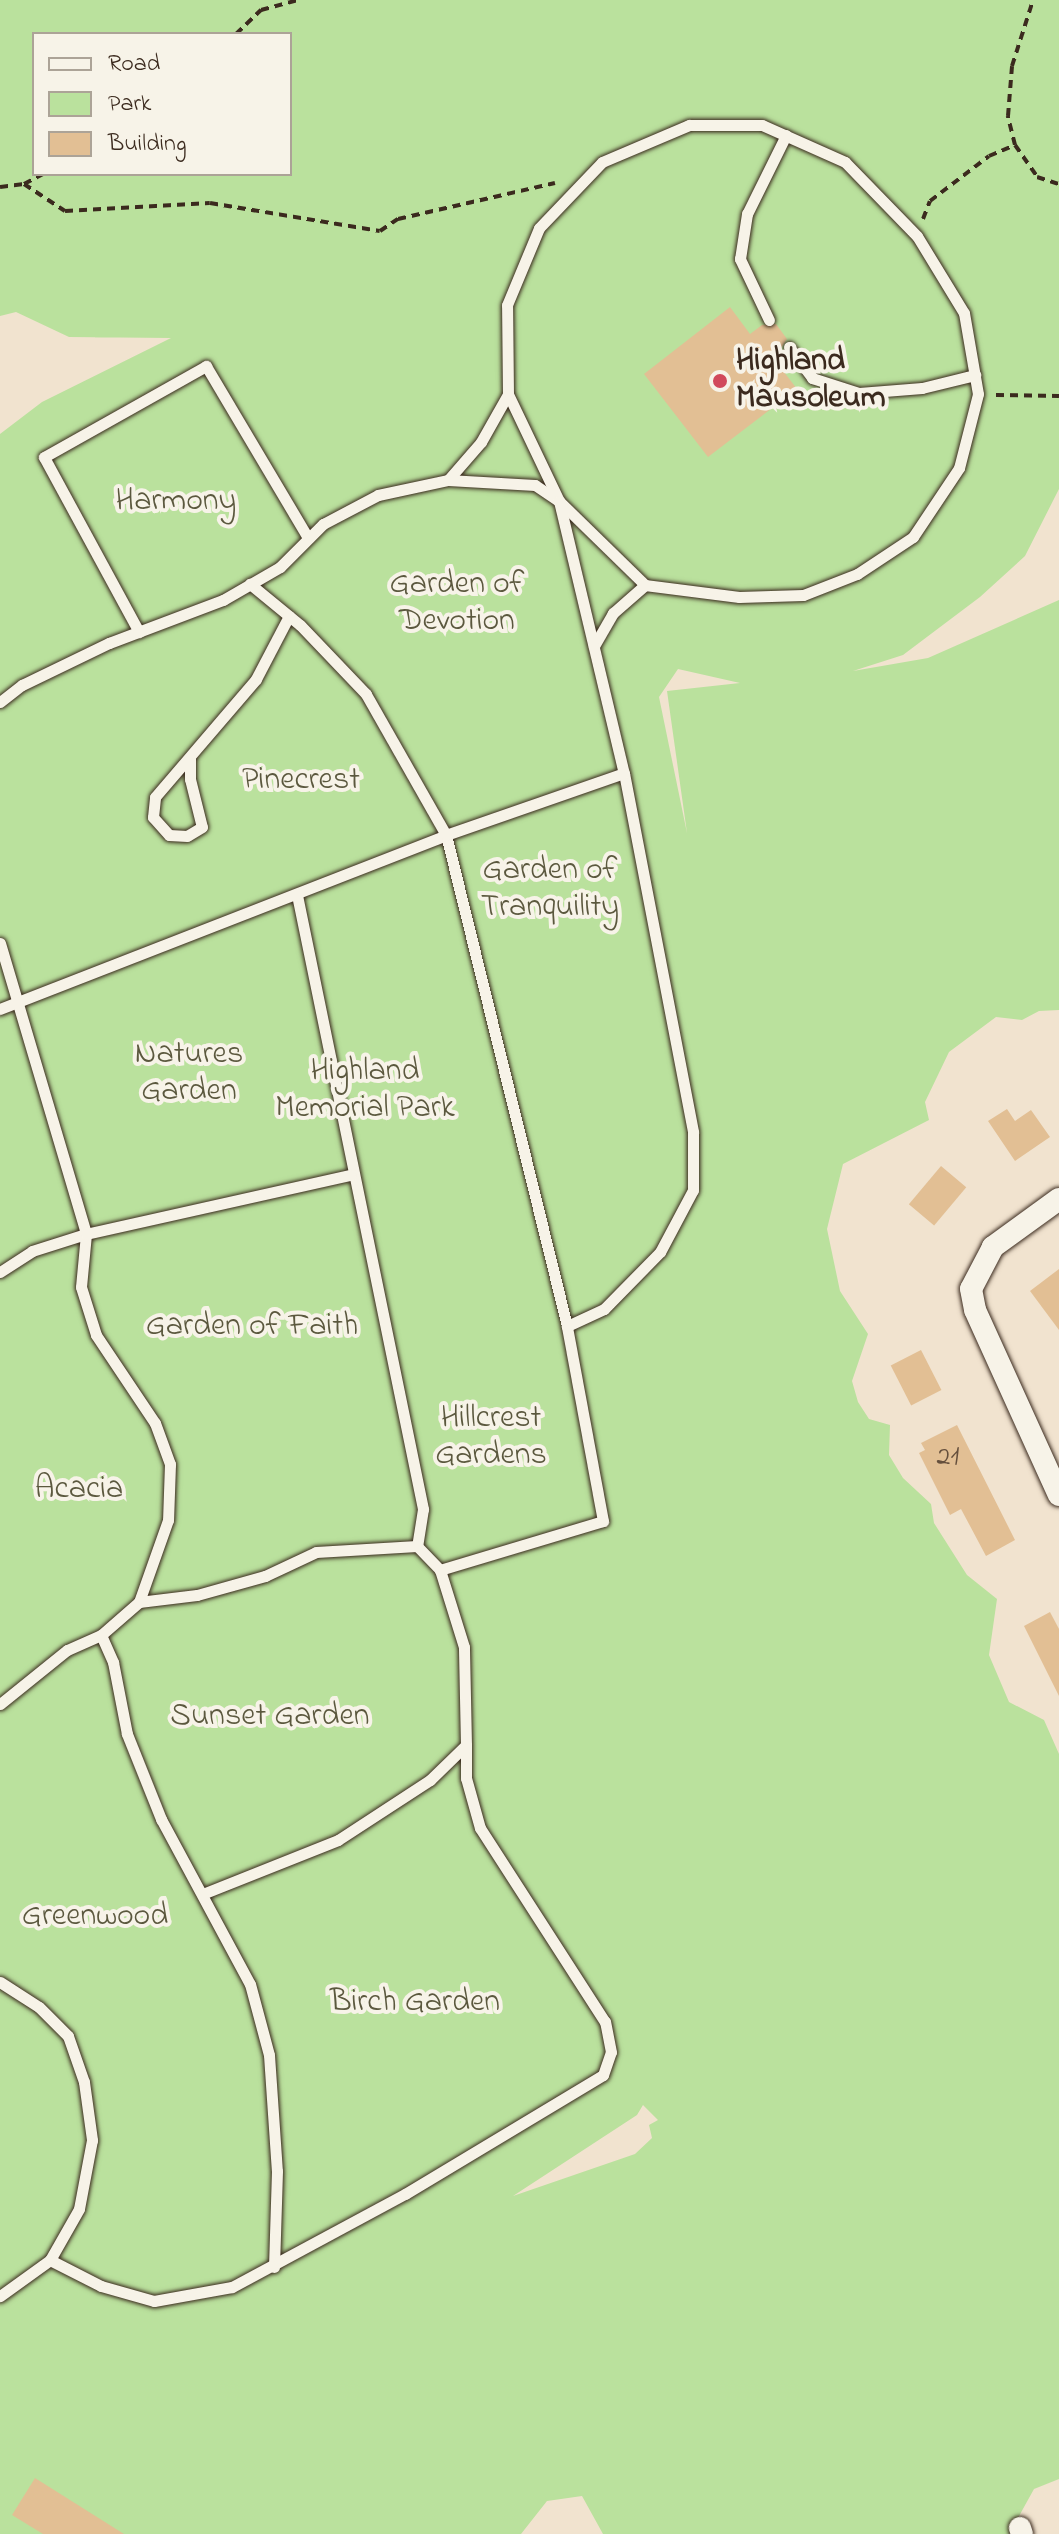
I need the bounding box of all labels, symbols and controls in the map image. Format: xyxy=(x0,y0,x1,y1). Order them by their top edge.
legend xyxy=(32,32,292,176)
text: Road xyxy=(108,47,160,82)
text: Park xyxy=(108,87,151,122)
text: Building xyxy=(108,127,187,162)
place label: Highland Mausoleum xyxy=(736,344,886,419)
marker: Highland Mausoleum xyxy=(711,372,729,390)
park label: Harmony xyxy=(116,483,236,521)
park label: Garden of Devotion xyxy=(390,567,524,642)
park label: Pinecrest xyxy=(242,762,360,800)
park label: Garden of Tranquility xyxy=(481,853,619,928)
park label: Natures Garden xyxy=(135,1037,243,1112)
park label: Highland Memorial Park xyxy=(275,1054,455,1129)
park label: Garden of Faith xyxy=(146,1308,358,1346)
park label: Hillcrest Gardens xyxy=(435,1401,547,1476)
house number: 21 xyxy=(937,1441,959,1475)
park label: Acacia xyxy=(35,1471,123,1509)
park label: Sunset Garden xyxy=(170,1698,370,1736)
park label: Greenwood xyxy=(22,1898,168,1936)
park label: Birch Garden xyxy=(330,1984,500,2022)

